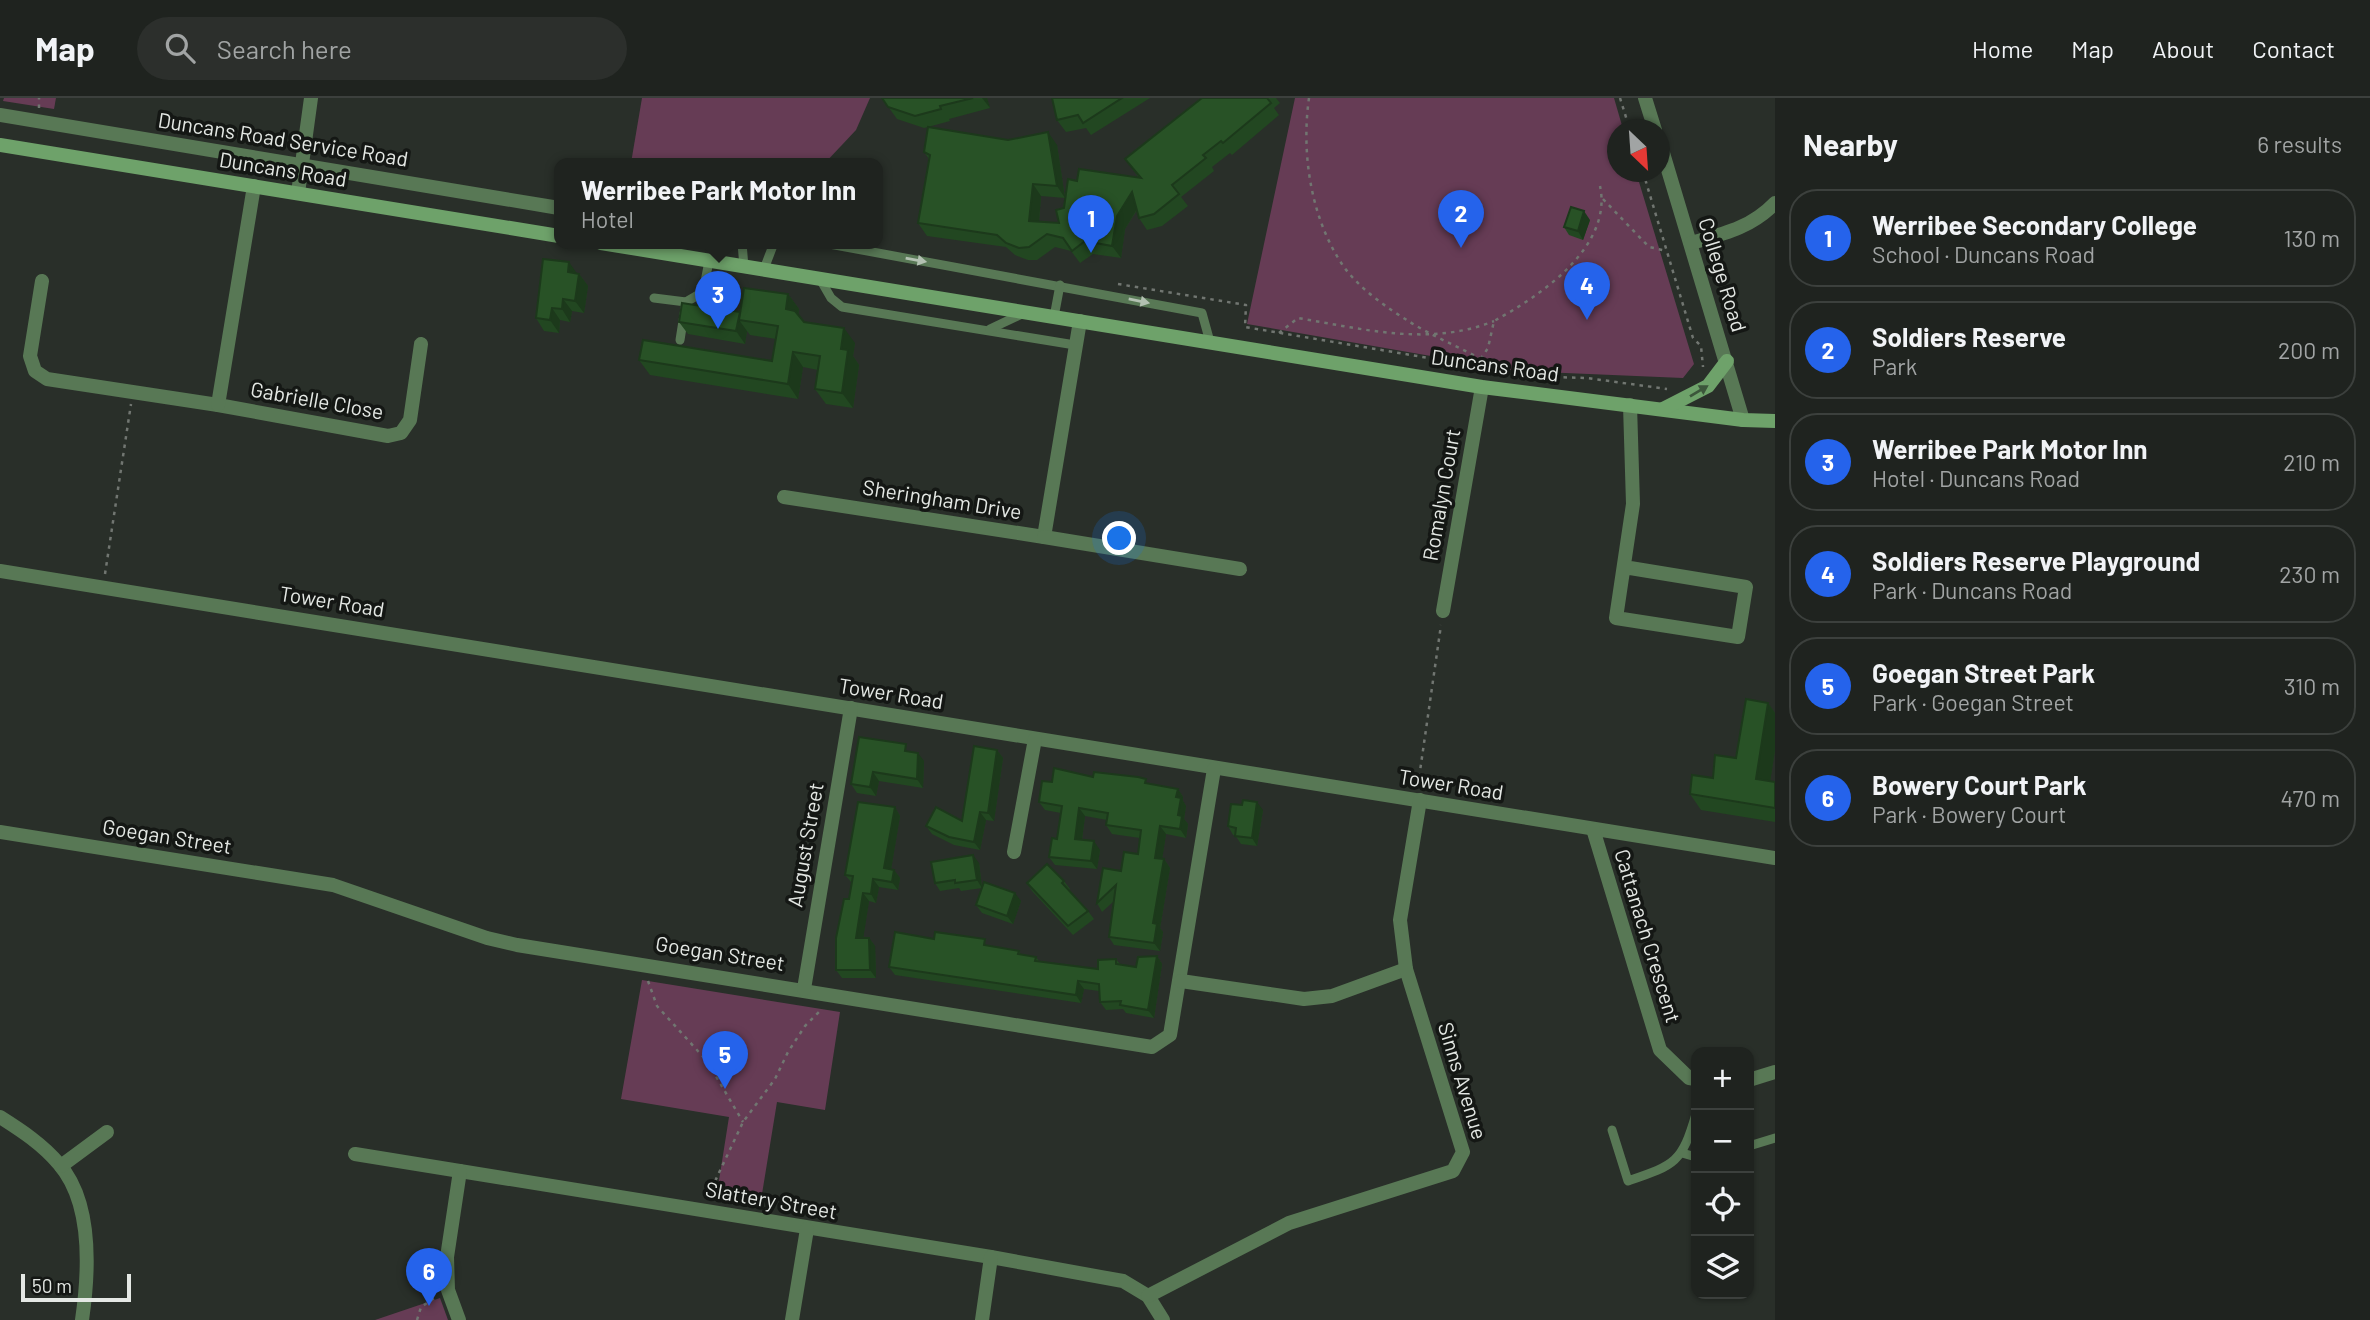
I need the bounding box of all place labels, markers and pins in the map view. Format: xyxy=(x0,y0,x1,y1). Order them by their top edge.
pin: 2 xyxy=(1438,190,1484,248)
pin: 1 xyxy=(1068,195,1114,253)
pin: 4 xyxy=(1564,262,1610,320)
pin: 3 xyxy=(695,271,741,329)
pin: 5 xyxy=(702,1031,748,1089)
pin: 6 xyxy=(406,1248,452,1306)

